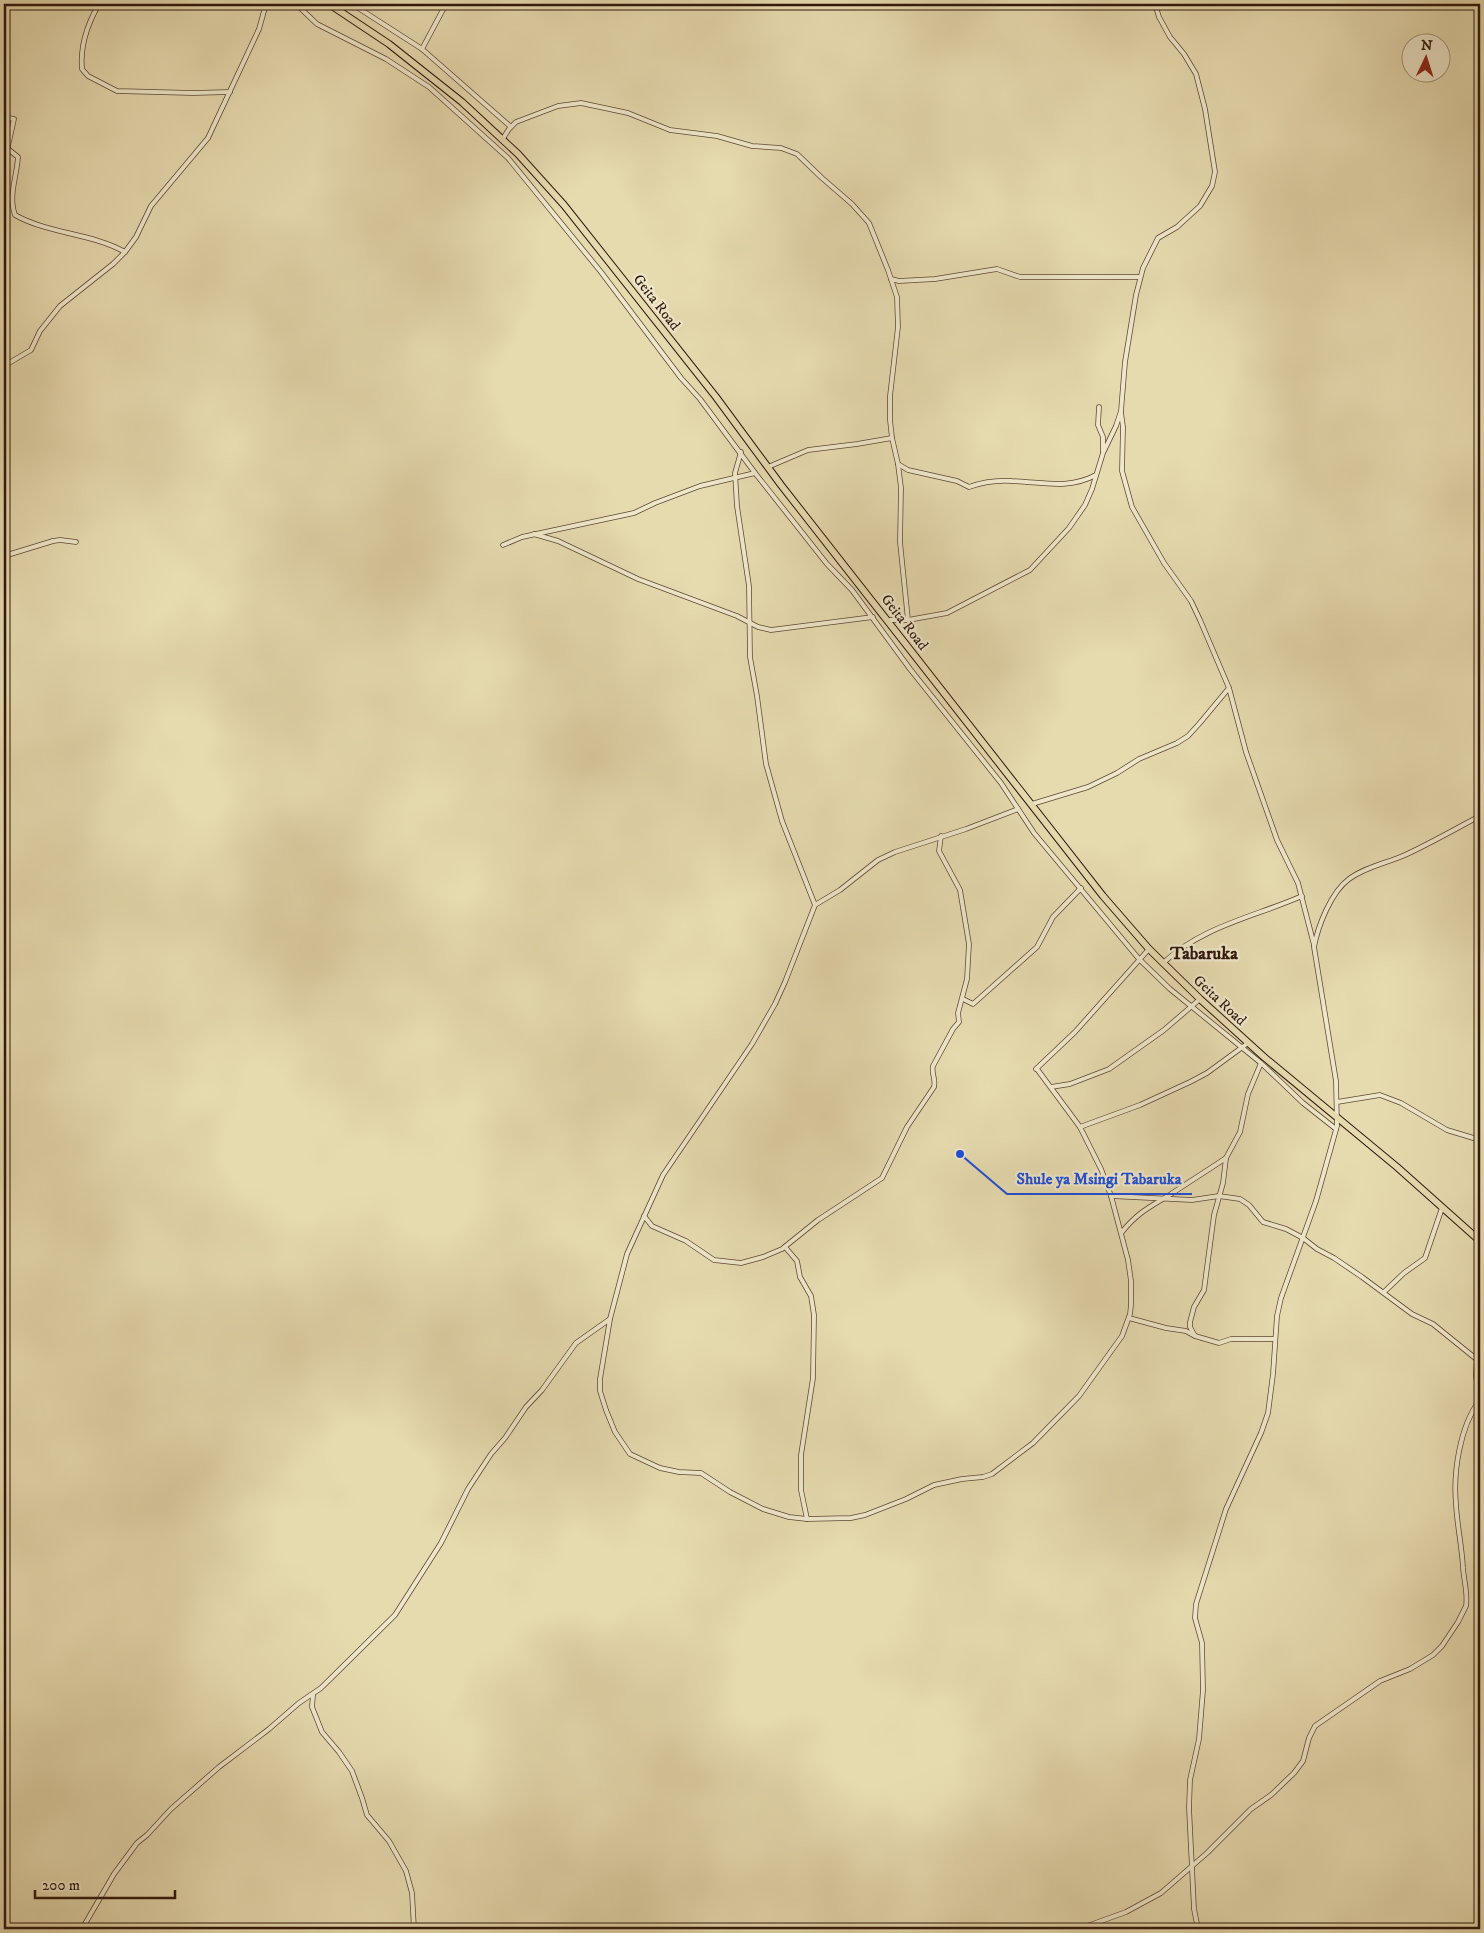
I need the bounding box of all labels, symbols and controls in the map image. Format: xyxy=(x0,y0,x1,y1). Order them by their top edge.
north arrow xyxy=(1402,32,1452,82)
text: N xyxy=(1420,37,1434,55)
street label: Geita Road xyxy=(629,270,685,335)
street label: Geita Road xyxy=(877,590,933,655)
district label: Tabaruka xyxy=(1169,943,1238,965)
street label: Geita Road xyxy=(1189,971,1251,1030)
callout: Shule ya Msingi Tabaruka xyxy=(1007,1163,1192,1194)
text: Shule ya Msingi Tabaruka xyxy=(1016,1169,1183,1189)
scale bar xyxy=(35,1868,175,1900)
text: 200 m xyxy=(42,1876,80,1895)

